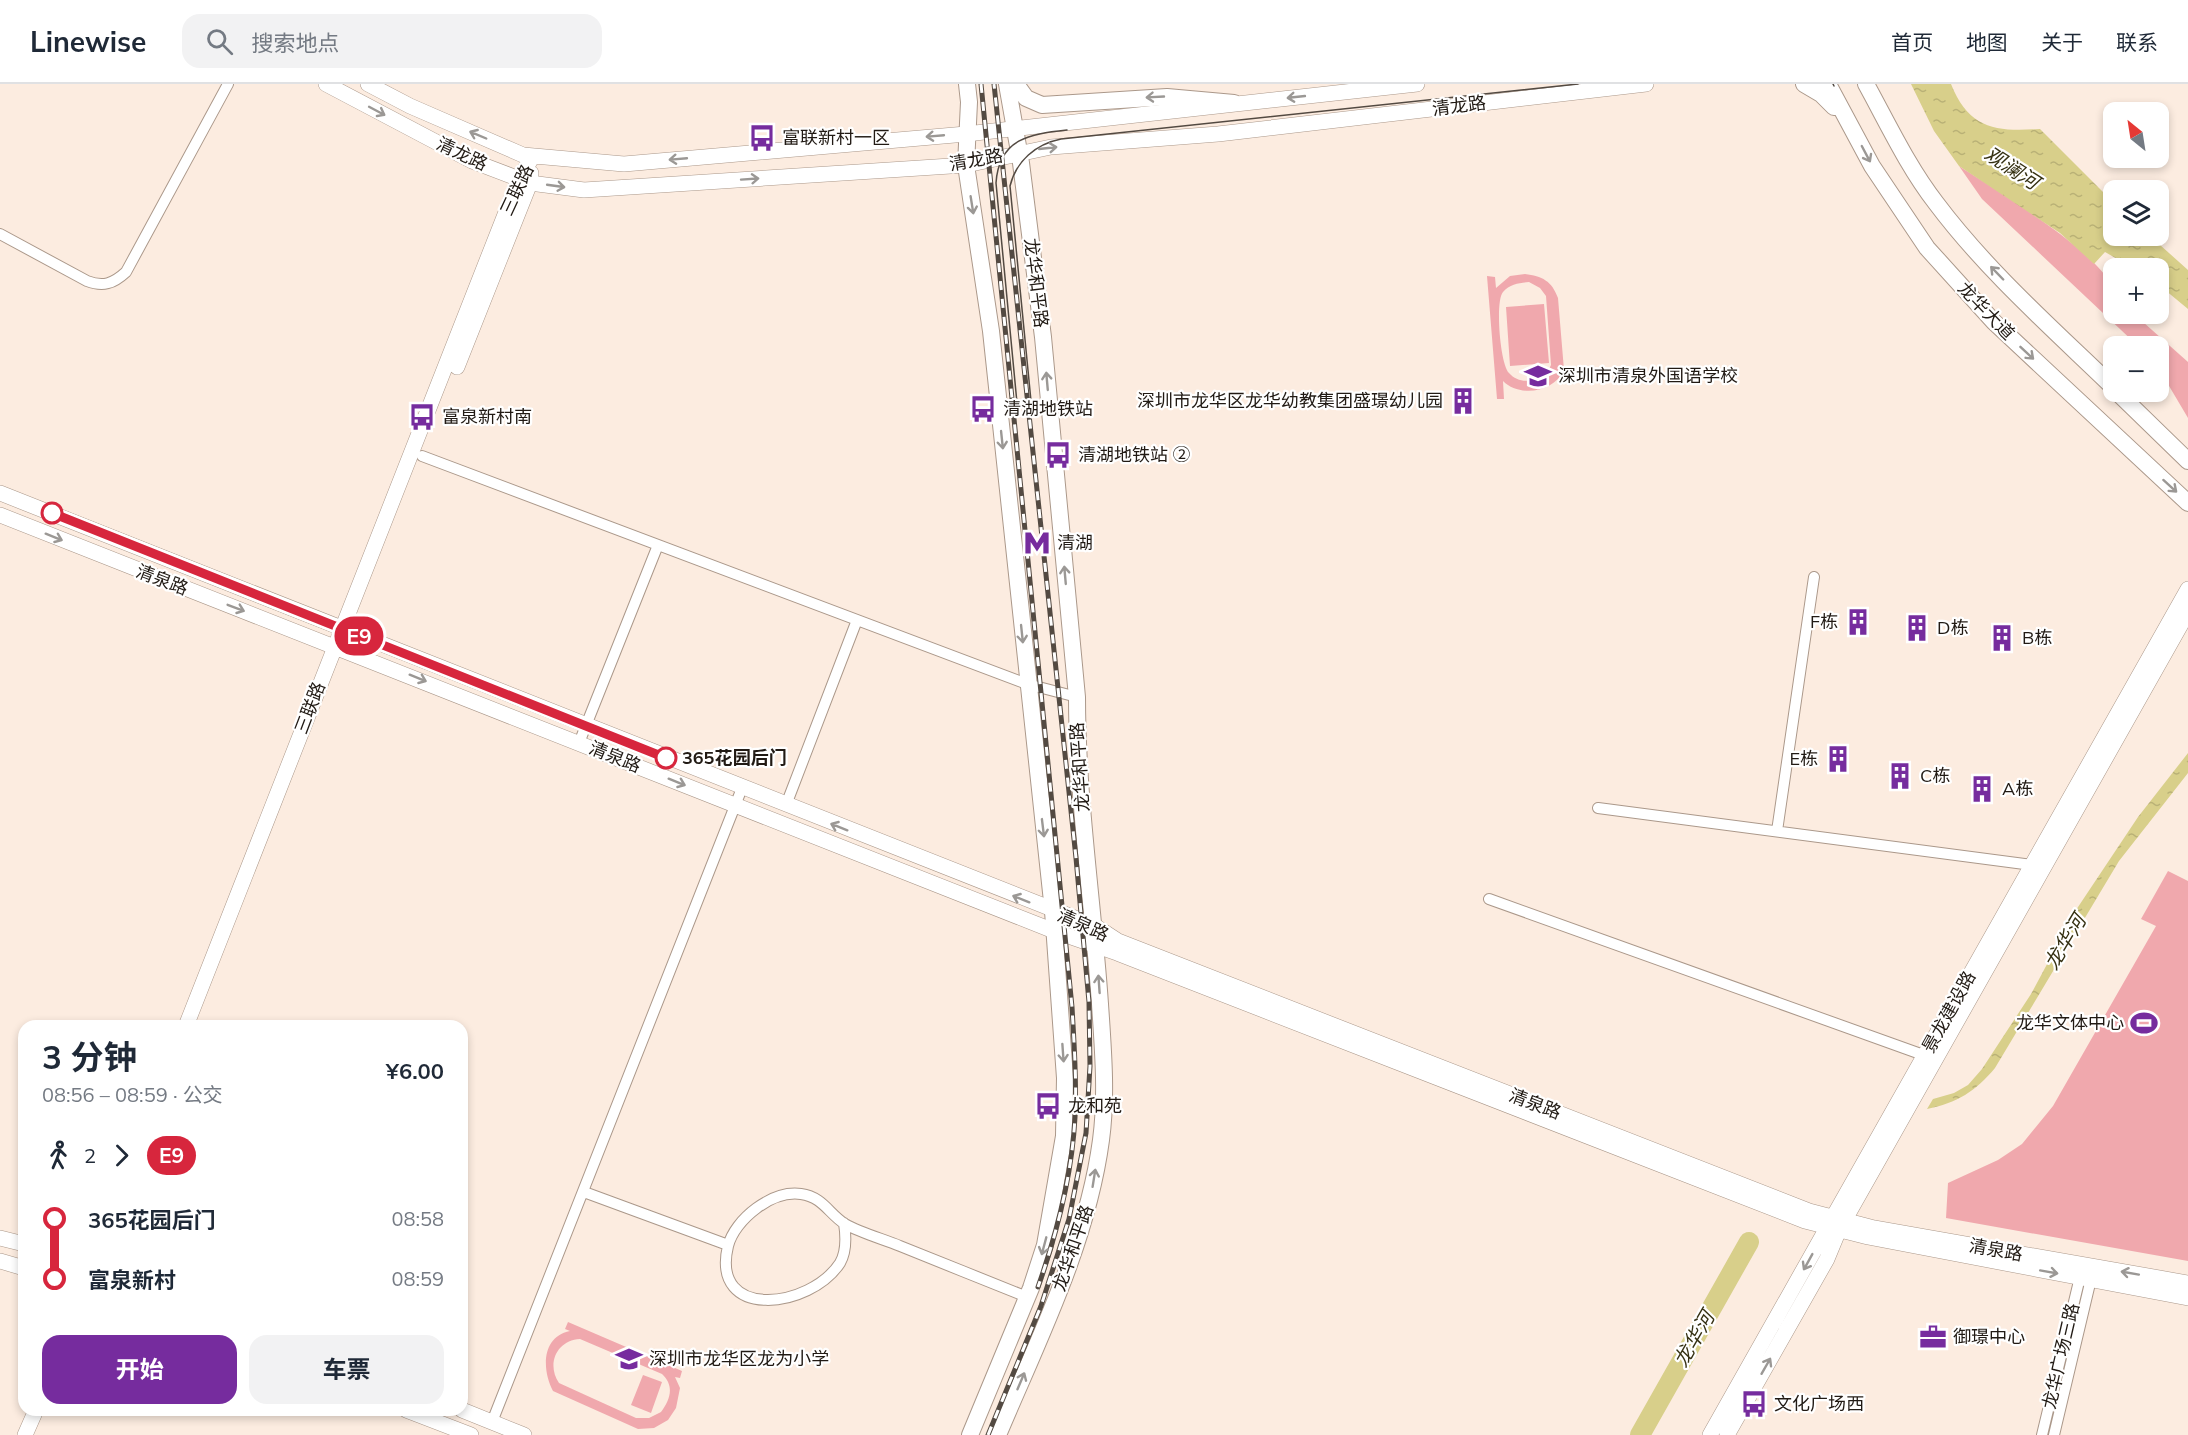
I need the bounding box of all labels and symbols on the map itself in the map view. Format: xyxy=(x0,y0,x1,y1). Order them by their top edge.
street label: 清龙路 xyxy=(1431,91,1487,120)
one-way arrow xyxy=(1146,92,1166,103)
one-way arrow xyxy=(1287,92,1307,103)
north arrow xyxy=(2103,102,2169,168)
one-way arrow xyxy=(368,106,386,117)
bus stop icon: 富联新村一区 xyxy=(747,123,777,153)
place label: 富联新村一区 xyxy=(782,126,890,149)
one-way arrow xyxy=(470,129,488,141)
one-way arrow xyxy=(926,131,946,142)
street label: 清龙路 xyxy=(433,132,492,175)
water label: 观澜河 xyxy=(1980,141,2048,197)
one-way arrow xyxy=(1038,142,1058,153)
street label: 清龙路 xyxy=(947,143,1004,176)
one-way arrow xyxy=(1860,145,1872,162)
one-way arrow xyxy=(669,154,689,165)
street label: 三联路 xyxy=(495,160,538,219)
one-way arrow xyxy=(740,173,760,184)
one-way arrow xyxy=(546,181,565,192)
one-way arrow xyxy=(967,194,978,214)
street label: 龙华和平路 xyxy=(1020,237,1053,329)
one-way arrow xyxy=(1991,266,2005,281)
street label: 龙华大道 xyxy=(1953,277,2020,345)
one-way arrow xyxy=(2020,346,2035,360)
school or university icon: 深圳市清泉外国语学校 xyxy=(1523,361,1553,391)
place label: 深圳市清泉外国语学校 xyxy=(1558,364,1738,387)
one-way arrow xyxy=(1041,372,1052,392)
building icon: 深圳市龙华区龙华幼教集团盛璟幼儿园 xyxy=(1448,386,1478,416)
place label: 深圳市龙华区龙华幼教集团盛璟幼儿园 xyxy=(1137,389,1443,412)
bus stop icon: 清湖地铁站 xyxy=(968,394,998,424)
place label: 清湖地铁站 xyxy=(1003,397,1093,420)
bus stop icon: 富泉新村南 xyxy=(407,402,437,432)
place label: 富泉新村南 xyxy=(442,405,532,428)
one-way arrow xyxy=(997,429,1008,449)
bus stop icon: 清湖地铁站 ② xyxy=(1043,440,1073,470)
place label: 清湖地铁站 ② xyxy=(1078,443,1191,466)
one-way arrow xyxy=(2162,479,2177,493)
unlabelled marker xyxy=(41,502,63,524)
metro station icon: 清湖 xyxy=(1022,528,1052,558)
place label: 清湖 xyxy=(1057,531,1093,554)
one-way arrow xyxy=(45,532,63,543)
street label: 清泉路 xyxy=(133,559,192,600)
one-way arrow xyxy=(1059,566,1070,586)
one-way arrow xyxy=(226,604,245,615)
building icon: F栋 xyxy=(1843,607,1873,637)
place label: F栋 xyxy=(1810,610,1838,633)
building icon: D栋 xyxy=(1902,613,1932,643)
line badge: E9 xyxy=(332,616,386,656)
place label: D栋 xyxy=(1937,616,1968,639)
one-way arrow xyxy=(1017,623,1028,643)
building icon: B栋 xyxy=(1987,623,2017,653)
place label: B栋 xyxy=(2022,626,2052,649)
one-way arrow xyxy=(408,674,427,685)
street label: 三联路 xyxy=(289,678,330,737)
street label: 龙华和平路 xyxy=(1065,721,1094,813)
street label: 清泉路 xyxy=(586,736,645,777)
building icon: E栋 xyxy=(1823,744,1853,774)
place label: 365花园后门 xyxy=(682,746,786,769)
marker: 365花园后门 xyxy=(655,747,677,769)
place label: E栋 xyxy=(1789,747,1818,770)
building icon: C栋 xyxy=(1885,761,1915,791)
place label: C栋 xyxy=(1920,764,1950,787)
building icon: A栋 xyxy=(1967,774,1997,804)
one-way arrow xyxy=(667,777,686,788)
place label: A栋 xyxy=(2002,777,2033,800)
one-way arrow xyxy=(1038,817,1049,837)
one-way arrow xyxy=(831,820,849,831)
one-way arrow xyxy=(1012,892,1030,903)
street label: 清泉路 xyxy=(1054,903,1113,946)
water label: 龙华河 xyxy=(2038,906,2093,974)
street label: 景龙建设路 xyxy=(1917,967,1980,1057)
one-way arrow xyxy=(1093,975,1104,995)
sports icon: 龙华文体中心 xyxy=(2129,1008,2159,1038)
place label: 龙华文体中心 xyxy=(2016,1011,2124,1034)
one-way arrow xyxy=(1058,1042,1069,1062)
street label: 清泉路 xyxy=(1506,1083,1565,1124)
bus stop icon: 龙和苑 xyxy=(1033,1091,1063,1121)
place label: 龙和苑 xyxy=(1068,1094,1122,1117)
one-way arrow xyxy=(1089,1169,1100,1189)
street label: 龙华和平路 xyxy=(1047,1202,1098,1294)
street label: 清泉路 xyxy=(1968,1233,2025,1266)
one-way arrow xyxy=(1038,1236,1049,1255)
one-way arrow xyxy=(1802,1253,1814,1270)
one-way arrow xyxy=(2039,1266,2059,1277)
one-way arrow xyxy=(2121,1267,2141,1278)
street label: 龙华广场三路 xyxy=(2037,1301,2084,1411)
water label: 龙华河 xyxy=(1668,1303,1721,1371)
office icon: 御璟中心 xyxy=(1918,1322,1948,1352)
place label: 御璟中心 xyxy=(1953,1325,2025,1348)
school or university icon: 深圳市龙华区龙为小学 xyxy=(614,1344,644,1374)
place label: 深圳市龙华区龙为小学 xyxy=(649,1347,829,1370)
one-way arrow xyxy=(1760,1358,1772,1375)
one-way arrow xyxy=(1016,1372,1027,1391)
bus stop icon: 文化广场西 xyxy=(1739,1389,1769,1419)
place label: 文化广场西 xyxy=(1774,1392,1864,1415)

